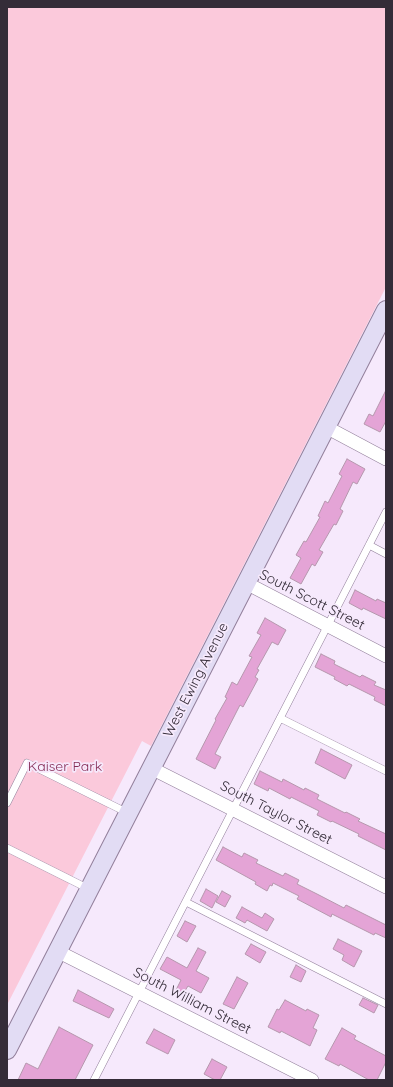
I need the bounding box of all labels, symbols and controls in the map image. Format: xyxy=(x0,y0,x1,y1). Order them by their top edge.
street label: South Scott Street xyxy=(257,566,367,634)
street label: West Ewing Avenue xyxy=(160,620,232,740)
park label: Kaiser Park xyxy=(28,759,102,775)
street label: South Taylor Street xyxy=(217,778,335,848)
street label: South William Street xyxy=(130,964,254,1038)

